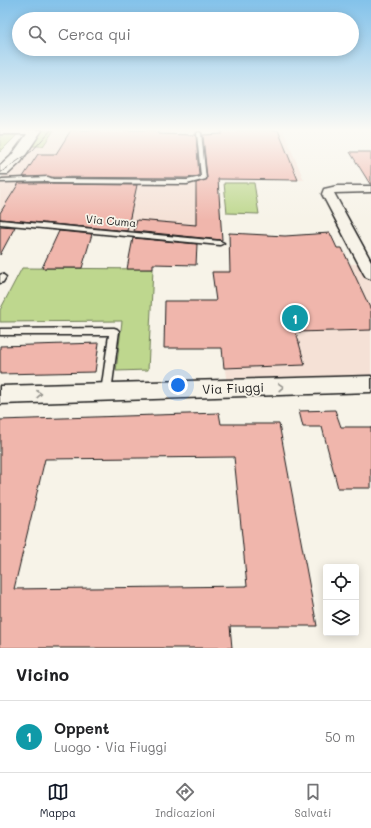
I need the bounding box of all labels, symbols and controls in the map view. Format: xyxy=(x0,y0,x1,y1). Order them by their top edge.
search box xyxy=(12,12,359,56)
icon: search xyxy=(26,23,48,45)
text: Cerca qui xyxy=(58,24,131,44)
street label: Via Cuma xyxy=(85,211,137,230)
pin: 1 xyxy=(282,303,308,333)
your location xyxy=(168,375,188,395)
street label: Via Fiuggi xyxy=(202,378,264,397)
one-way arrow xyxy=(278,383,284,391)
one-way arrow xyxy=(36,390,42,398)
map controls xyxy=(323,564,359,636)
button: locate xyxy=(323,564,359,600)
button: layers xyxy=(323,600,359,636)
text: Vicino xyxy=(16,663,69,685)
text: Oppent xyxy=(54,718,109,738)
text: 1 xyxy=(26,728,32,745)
text: 50 m xyxy=(325,728,355,745)
text: Luogo · Via Fiuggi xyxy=(54,738,167,755)
tab: Mappa xyxy=(40,781,76,820)
tab: Indicazioni xyxy=(155,781,215,820)
tab: Salvati xyxy=(295,781,331,820)

